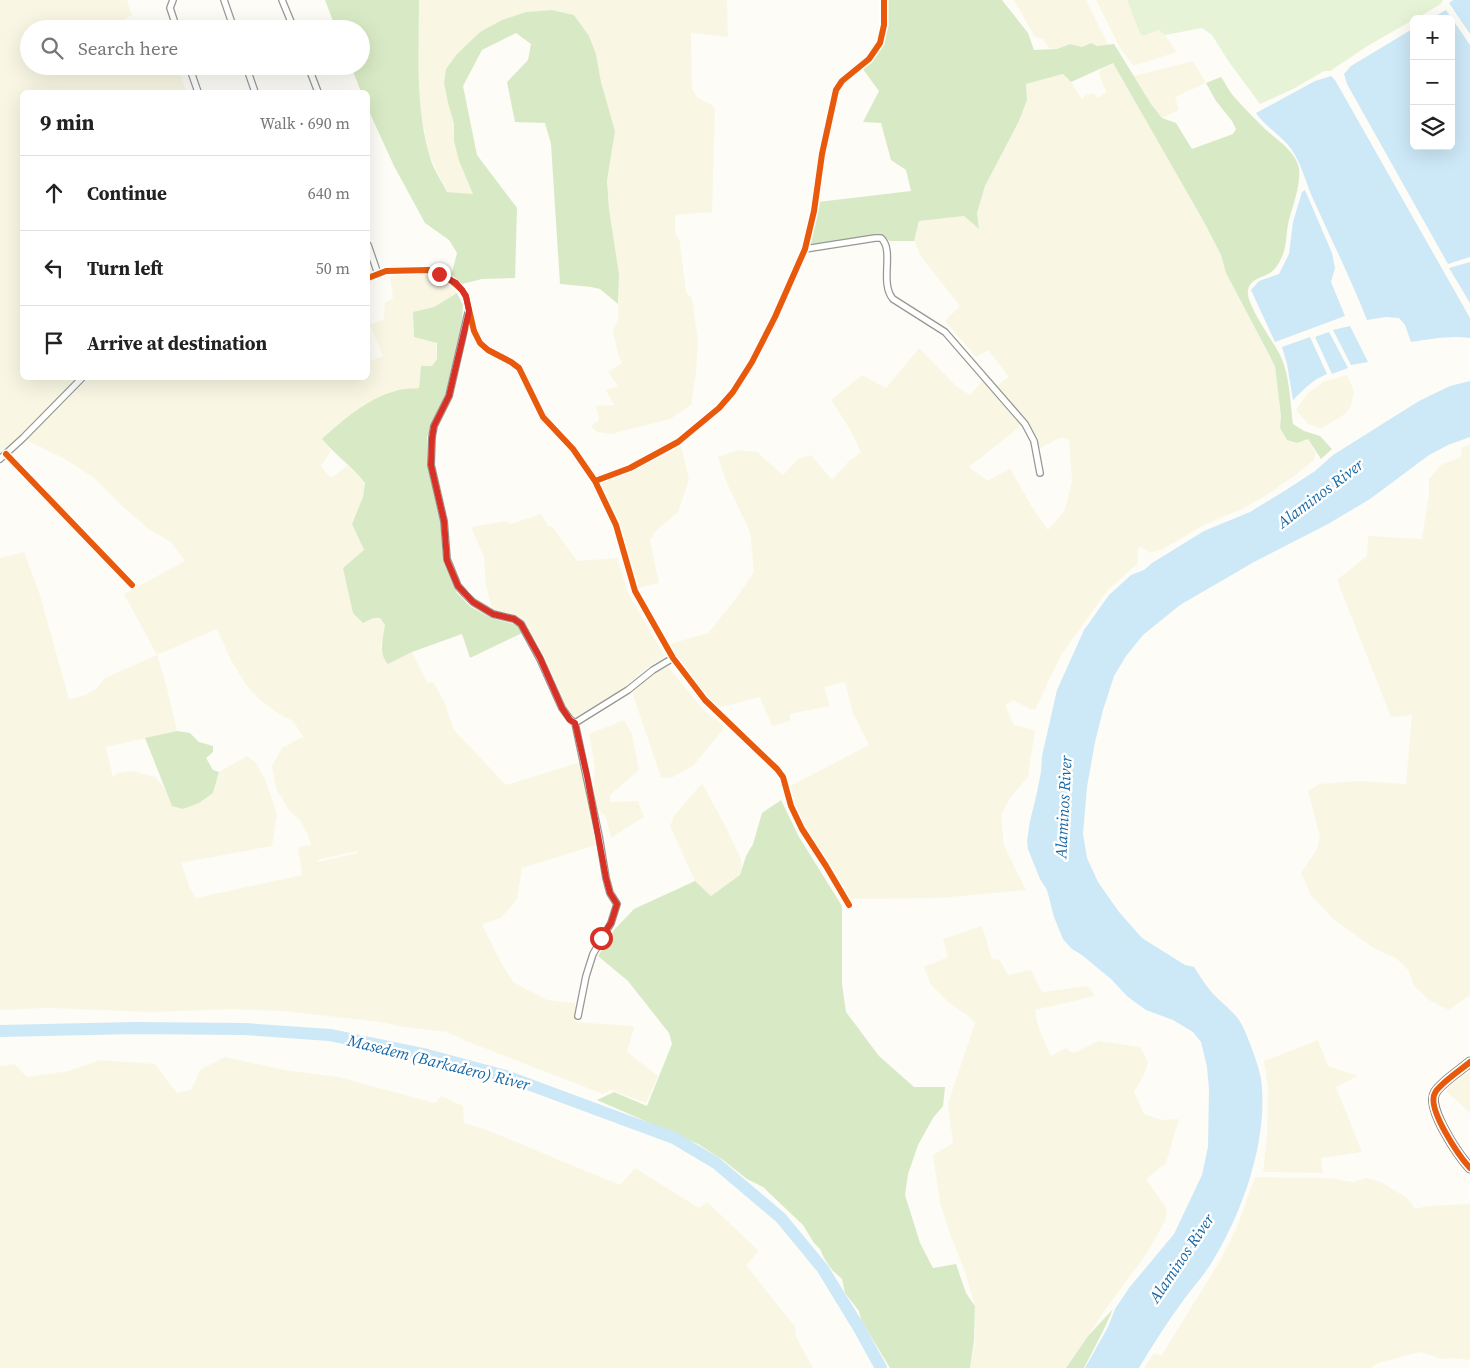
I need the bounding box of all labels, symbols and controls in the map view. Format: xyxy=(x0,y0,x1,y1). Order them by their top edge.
map controls xyxy=(1410,15,1455,150)
button: + xyxy=(1410,15,1455,60)
search box xyxy=(20,20,370,75)
icon: search xyxy=(38,34,66,62)
text: Search here xyxy=(78,35,178,61)
button: − xyxy=(1410,60,1455,105)
button: layers xyxy=(1410,105,1455,150)
text: 9 min xyxy=(40,108,95,137)
text: Walk · 690 m xyxy=(260,112,350,134)
icon: ahead xyxy=(40,179,68,207)
text: Continue xyxy=(87,180,167,206)
text: 640 m xyxy=(308,182,350,204)
icon: left xyxy=(40,254,68,282)
text: Turn left xyxy=(87,255,163,281)
text: 50 m xyxy=(316,257,350,279)
route end xyxy=(428,263,451,286)
icon: arrive xyxy=(40,329,68,357)
text: Arrive at destination xyxy=(87,330,267,356)
water label: Alaminos River xyxy=(1271,453,1368,533)
water label: Alaminos River xyxy=(1049,754,1077,860)
route start xyxy=(590,927,613,950)
water label: Masedem (Barkadero) River xyxy=(345,1028,533,1095)
water label: Alaminos River xyxy=(1143,1209,1219,1308)

